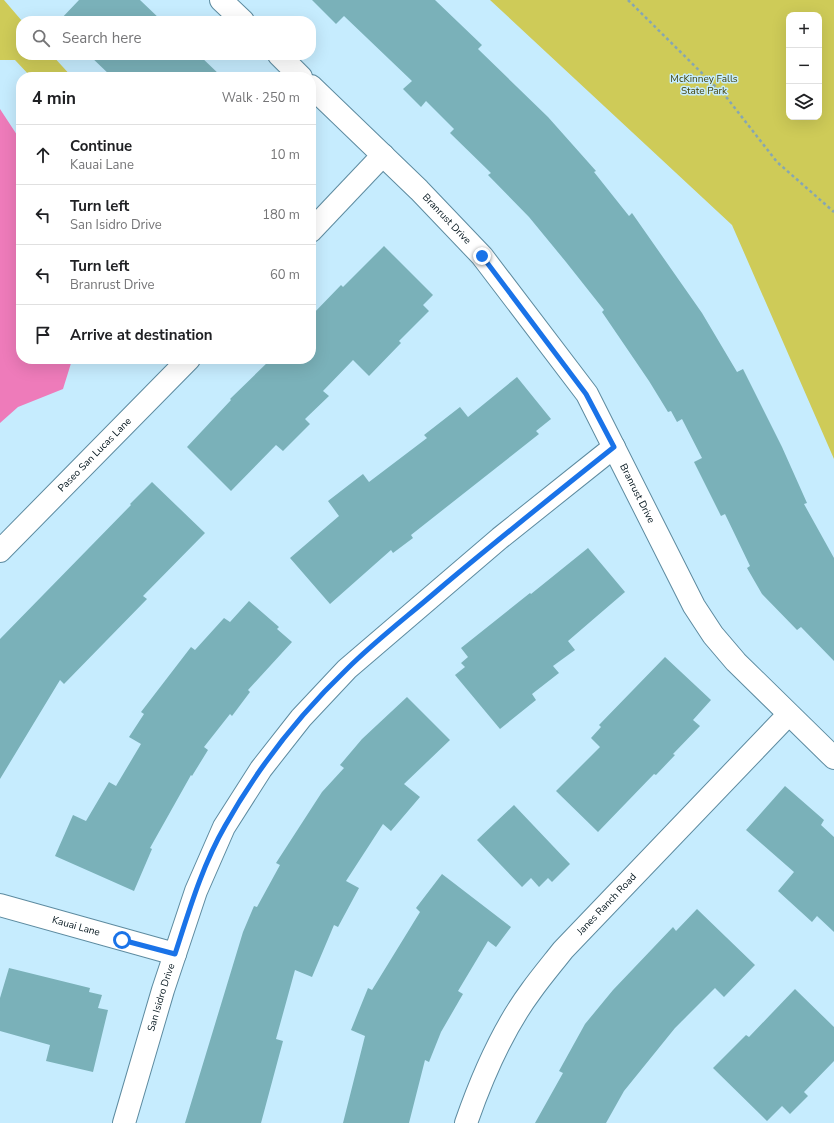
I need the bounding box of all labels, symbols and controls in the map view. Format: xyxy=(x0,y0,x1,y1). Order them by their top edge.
map controls xyxy=(786,12,822,120)
button: + xyxy=(786,12,822,48)
search box xyxy=(16,16,316,60)
icon: search xyxy=(30,27,52,49)
text: Search here xyxy=(62,28,142,48)
button: − xyxy=(786,48,822,84)
park label: McKinney Falls State Park xyxy=(670,72,738,98)
button: layers xyxy=(786,84,822,120)
text: 4 min xyxy=(32,87,76,110)
text: Walk · 250 m xyxy=(222,89,300,107)
text: Continue xyxy=(70,136,132,156)
icon: ahead xyxy=(32,144,54,166)
text: 10 m xyxy=(270,146,300,164)
text: Kauai Lane xyxy=(70,156,134,174)
street label: Branrust Drive xyxy=(419,191,474,247)
text: Turn left xyxy=(70,196,129,216)
icon: left xyxy=(32,204,54,226)
text: 180 m xyxy=(262,206,300,224)
text: San Isidro Drive xyxy=(70,216,162,234)
route end xyxy=(473,247,491,265)
text: Turn left xyxy=(70,256,129,276)
icon: left xyxy=(32,264,54,286)
text: 60 m xyxy=(270,266,300,284)
text: Branrust Drive xyxy=(70,276,155,294)
icon: arrive xyxy=(32,324,54,346)
text: Arrive at destination xyxy=(70,325,213,345)
street label: Paseo San Lucas Lane xyxy=(55,414,135,495)
street label: Branrust Drive xyxy=(616,461,658,526)
street label: Janes Ranch Road xyxy=(573,870,640,939)
street label: Kauai Lane xyxy=(51,913,102,940)
route start xyxy=(113,931,131,949)
street label: San Isidro Drive xyxy=(144,961,178,1033)

